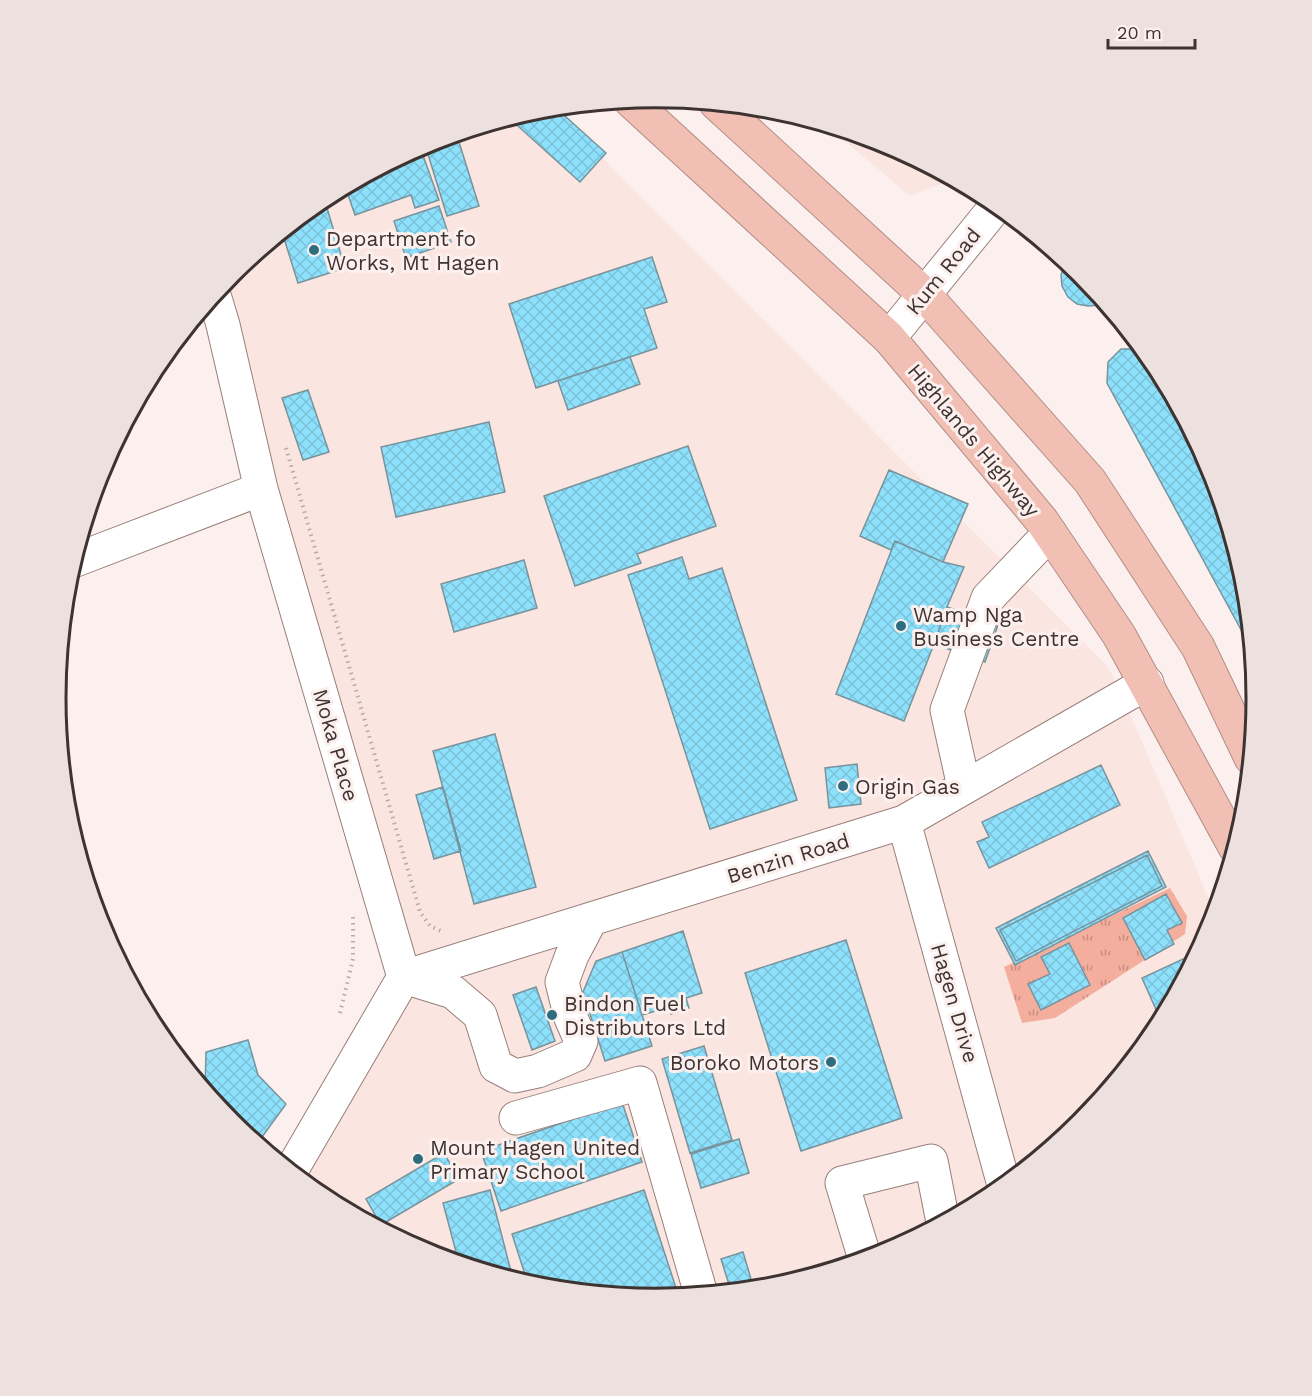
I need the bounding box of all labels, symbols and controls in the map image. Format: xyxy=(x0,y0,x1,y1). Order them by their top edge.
scale bar xyxy=(1108,12,1195,50)
text: 20 m xyxy=(1117,22,1162,43)
street label: Kum Road xyxy=(900,222,986,320)
place label: Department fo Works, Mt Hagen xyxy=(326,226,499,275)
marker: Department fo Works, Mt Hagen xyxy=(307,243,321,257)
street label: Highlands Highway xyxy=(903,358,1045,522)
place label: Wamp Nga Business Centre xyxy=(913,602,1079,651)
marker: Wamp Nga Business Centre xyxy=(894,619,908,633)
street label: Moka Place xyxy=(308,686,364,804)
place label: Origin Gas xyxy=(855,774,960,799)
marker: Origin Gas xyxy=(836,779,850,793)
street label: Benzin Road xyxy=(724,827,852,889)
street label: Hagen Drive xyxy=(926,941,984,1065)
place label: Bindon Fuel Distributors Ltd xyxy=(564,991,726,1040)
marker: Bindon Fuel Distributors Ltd xyxy=(545,1008,559,1022)
place label: Boroko Motors xyxy=(670,1050,819,1075)
marker: Boroko Motors xyxy=(824,1055,838,1069)
place label: Mount Hagen United Primary School xyxy=(430,1135,640,1184)
marker: Mount Hagen United Primary School xyxy=(411,1152,425,1166)

